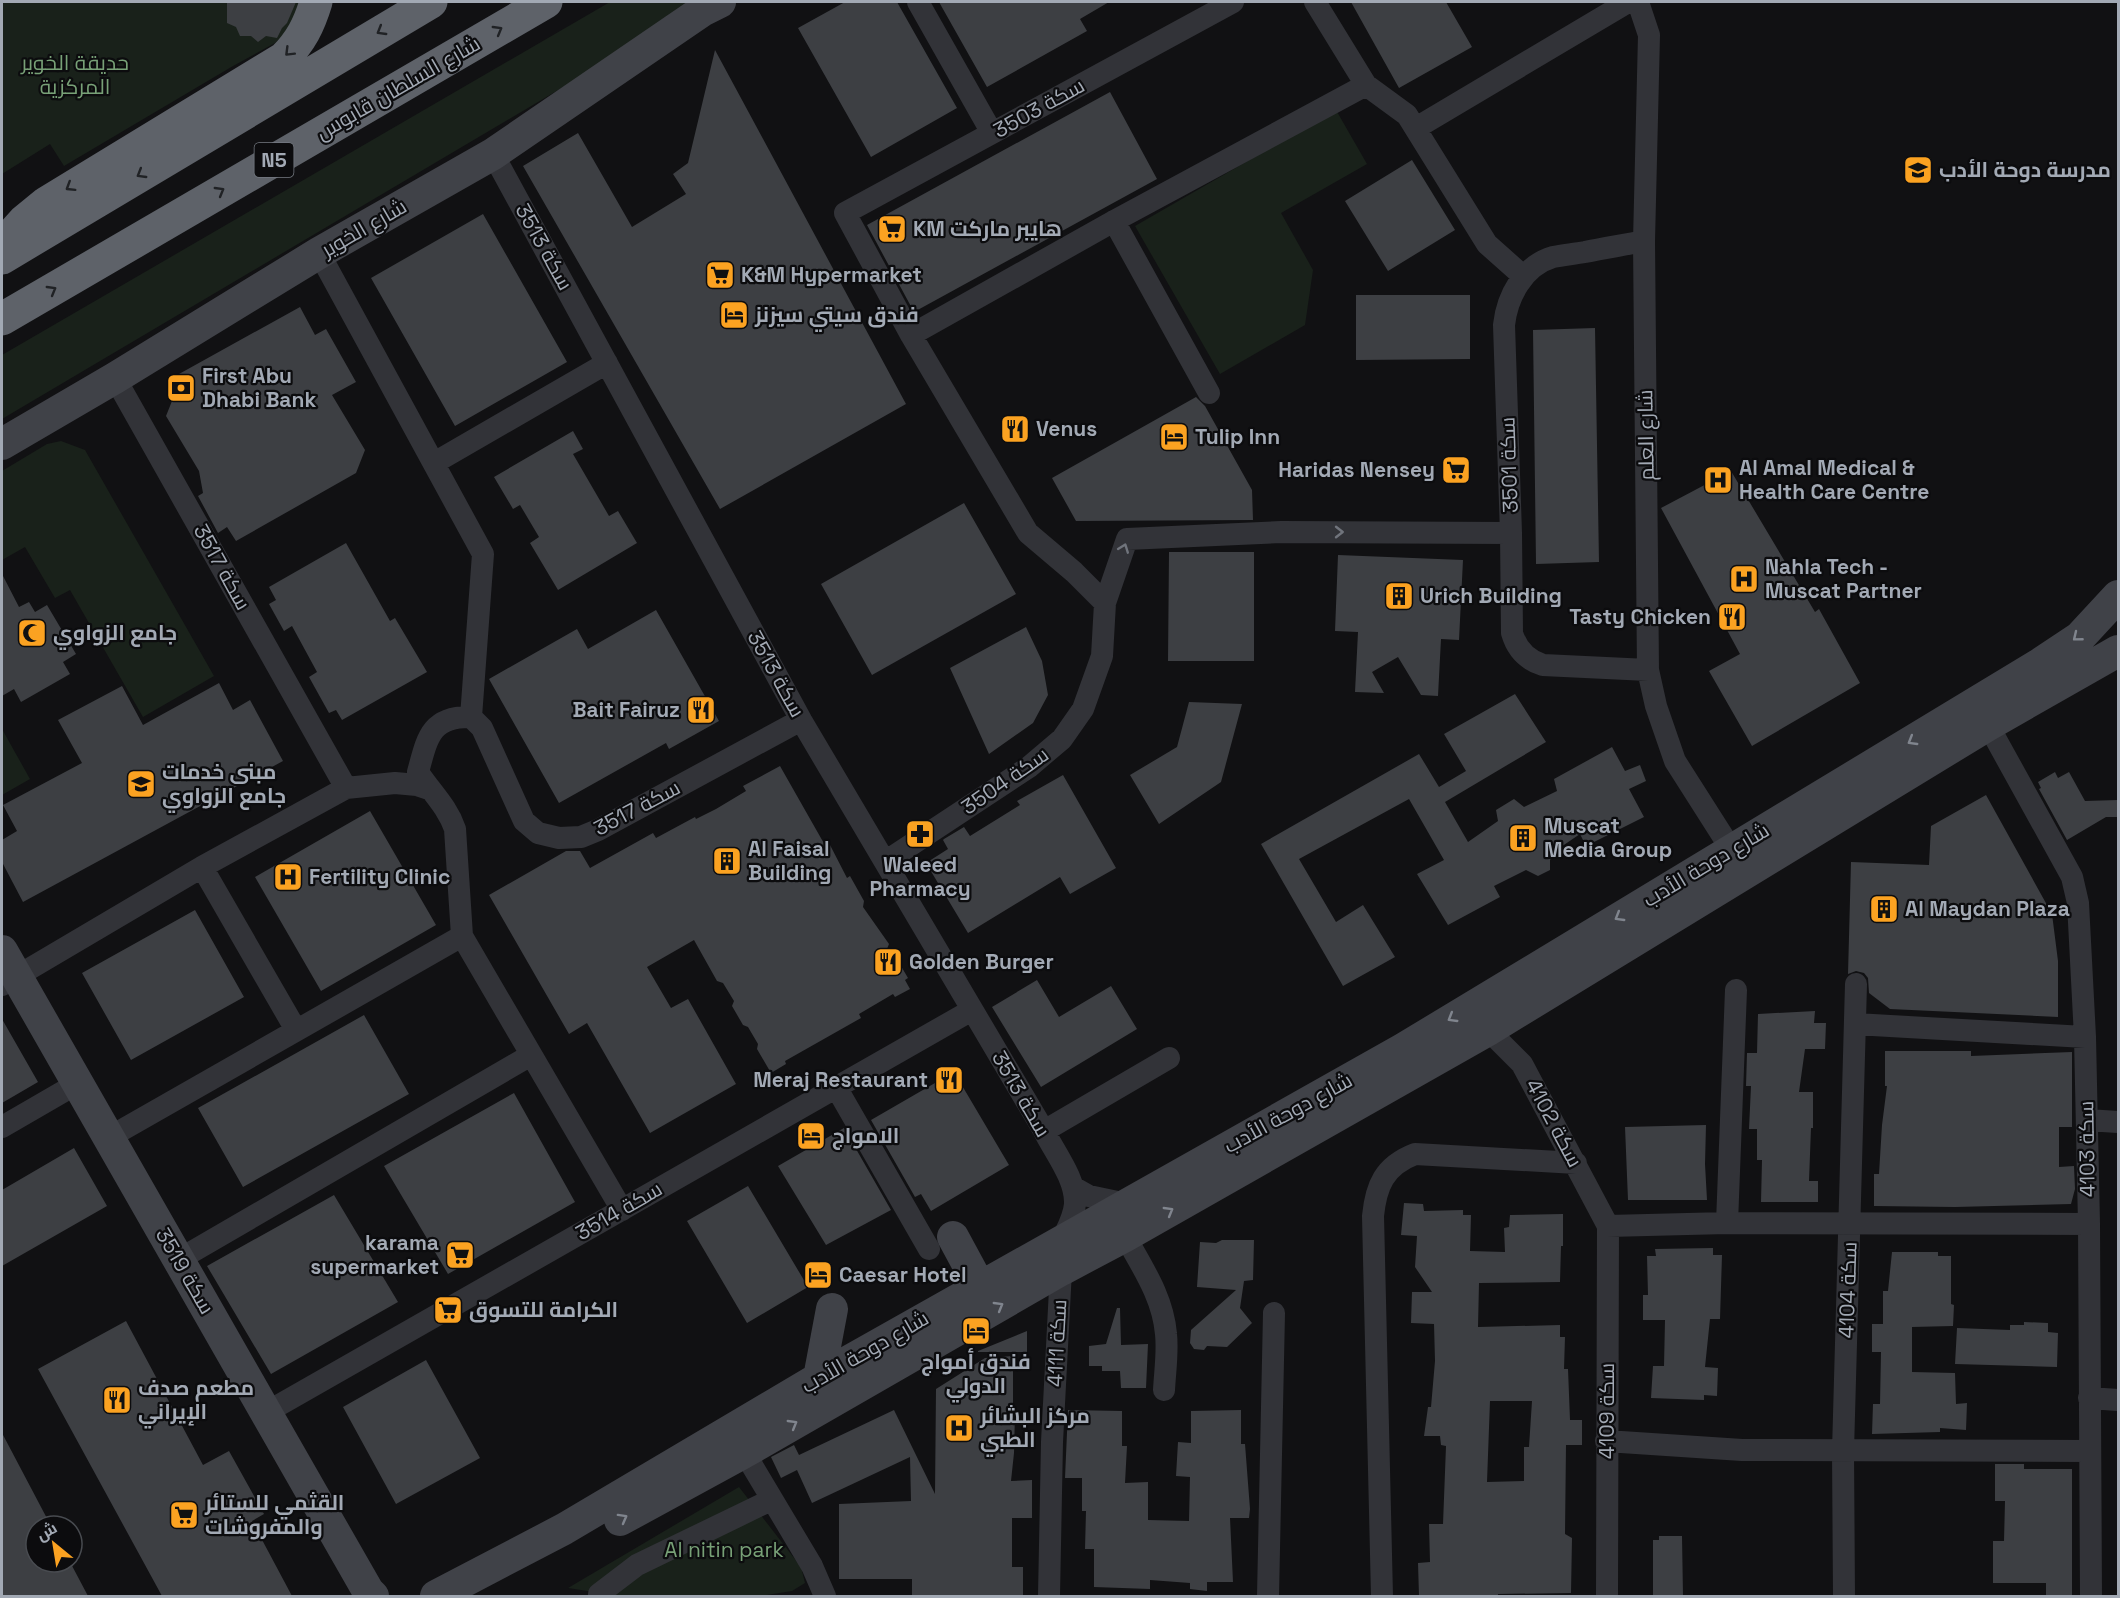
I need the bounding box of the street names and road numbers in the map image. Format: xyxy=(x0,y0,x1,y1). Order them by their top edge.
street label: شارع السلطان قابوس xyxy=(311,30,485,146)
street label: سكة 3503 xyxy=(988,71,1089,144)
road number: N5 xyxy=(254,143,294,177)
street label: شارع الخوير xyxy=(315,192,412,264)
street label: سكة 3513 xyxy=(510,199,579,295)
street label: شارع العلم xyxy=(1631,389,1661,481)
street label: سكة 3501 xyxy=(1493,416,1524,514)
street label: سكة 3517 xyxy=(188,519,257,615)
street label: سكة 3513 xyxy=(742,626,811,722)
street label: سكة 3504 xyxy=(956,741,1054,820)
street label: سكة 3517 xyxy=(589,773,685,842)
street label: شارع دوحة الأدب xyxy=(1638,816,1774,914)
street label: سكة 3513 xyxy=(986,1046,1057,1142)
street label: شارع دوحة الأدب xyxy=(1219,1066,1357,1160)
street label: سكة 4102 xyxy=(1520,1074,1589,1172)
street label: سكة 4103 xyxy=(2072,1101,2101,1197)
street label: سكة 3514 xyxy=(571,1175,667,1246)
street label: سكة 3519 xyxy=(150,1223,221,1319)
street label: سكة 4104 xyxy=(1832,1241,1863,1339)
street label: سكة 4111 xyxy=(1041,1298,1072,1387)
street label: شارع دوحة الأدب xyxy=(796,1304,934,1400)
street label: سكة 4109 xyxy=(1593,1363,1620,1459)

